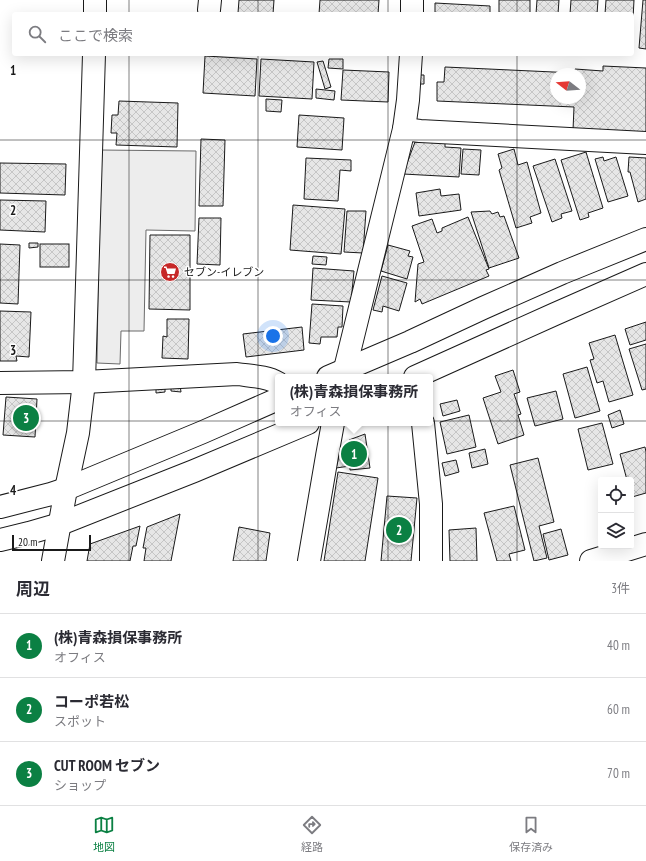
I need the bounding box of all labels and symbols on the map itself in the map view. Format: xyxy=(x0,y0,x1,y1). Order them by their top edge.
text: 1 xyxy=(10,62,16,79)
north arrow xyxy=(550,68,586,104)
text: 2 xyxy=(10,202,16,219)
supermarket icon: セブン-イレブン xyxy=(159,261,181,283)
place label: セブン-イレブン xyxy=(184,265,264,279)
your location xyxy=(263,326,283,346)
text: 3 xyxy=(10,342,16,359)
pin: 3 xyxy=(13,403,39,433)
pin: 1 xyxy=(341,439,367,469)
text: 4 xyxy=(10,482,17,499)
pin: 2 xyxy=(386,515,412,545)
scale bar xyxy=(12,533,91,552)

